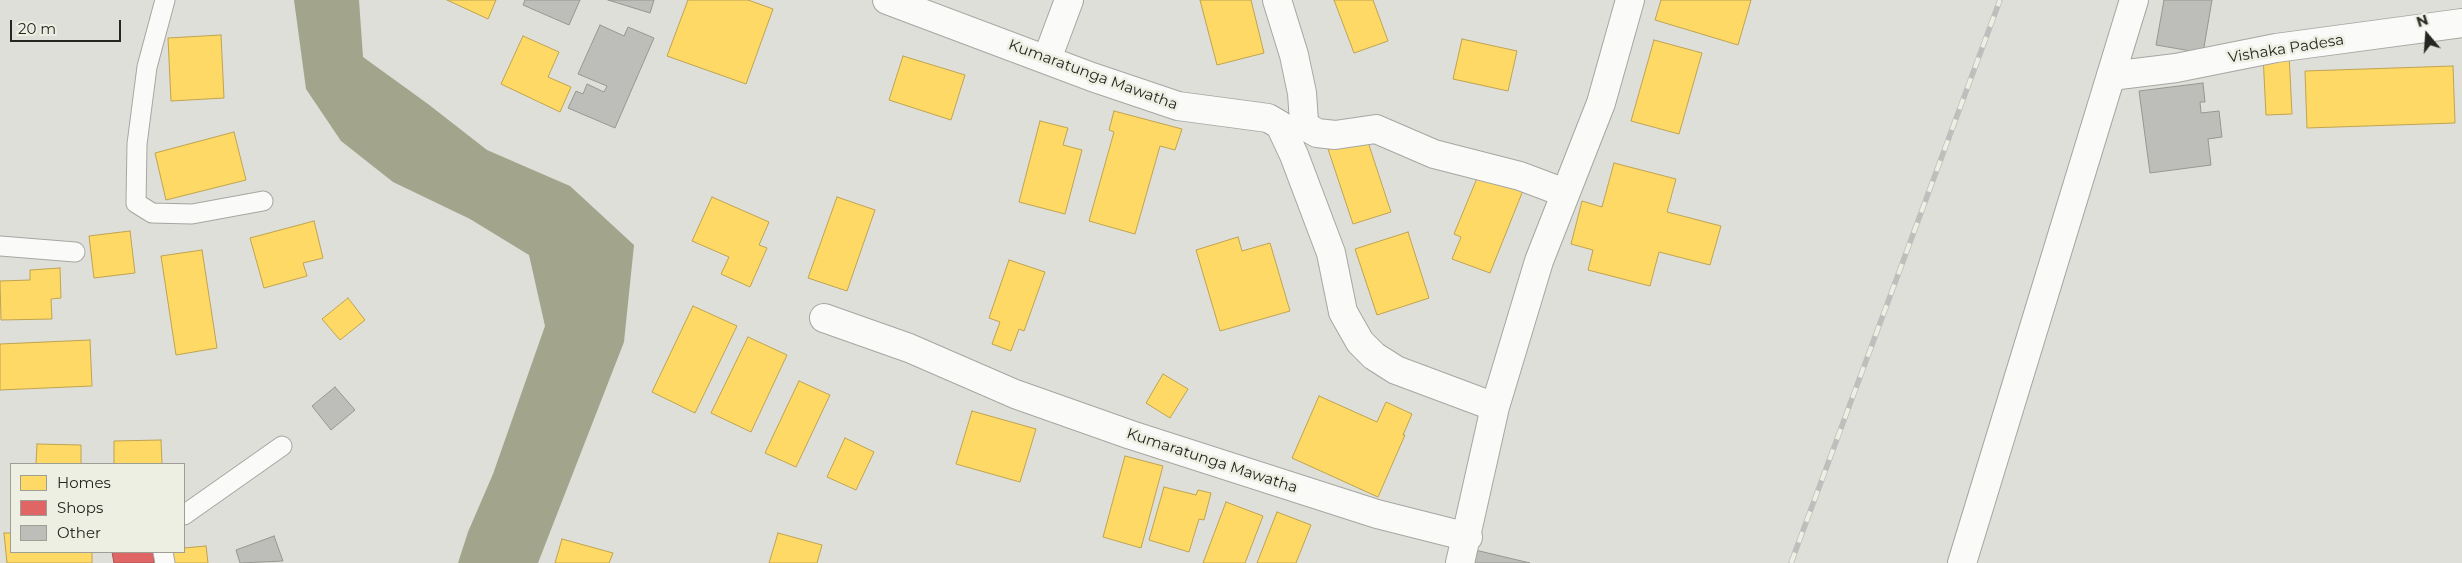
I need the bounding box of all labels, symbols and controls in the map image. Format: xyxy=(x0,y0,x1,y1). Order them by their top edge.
scale bar xyxy=(12,10,124,42)
north arrow xyxy=(2402,10,2452,60)
text: N xyxy=(2414,10,2431,31)
text: 20 m xyxy=(18,19,56,38)
street label: Vishaka Padesa xyxy=(2227,31,2345,67)
street label: Kumaratunga Mawatha xyxy=(1006,36,1180,114)
street label: Kumaratunga Mawatha xyxy=(1124,425,1300,497)
legend xyxy=(10,463,185,553)
text: Homes xyxy=(57,473,111,492)
text: Shops xyxy=(57,498,103,517)
text: Other xyxy=(57,523,101,542)

